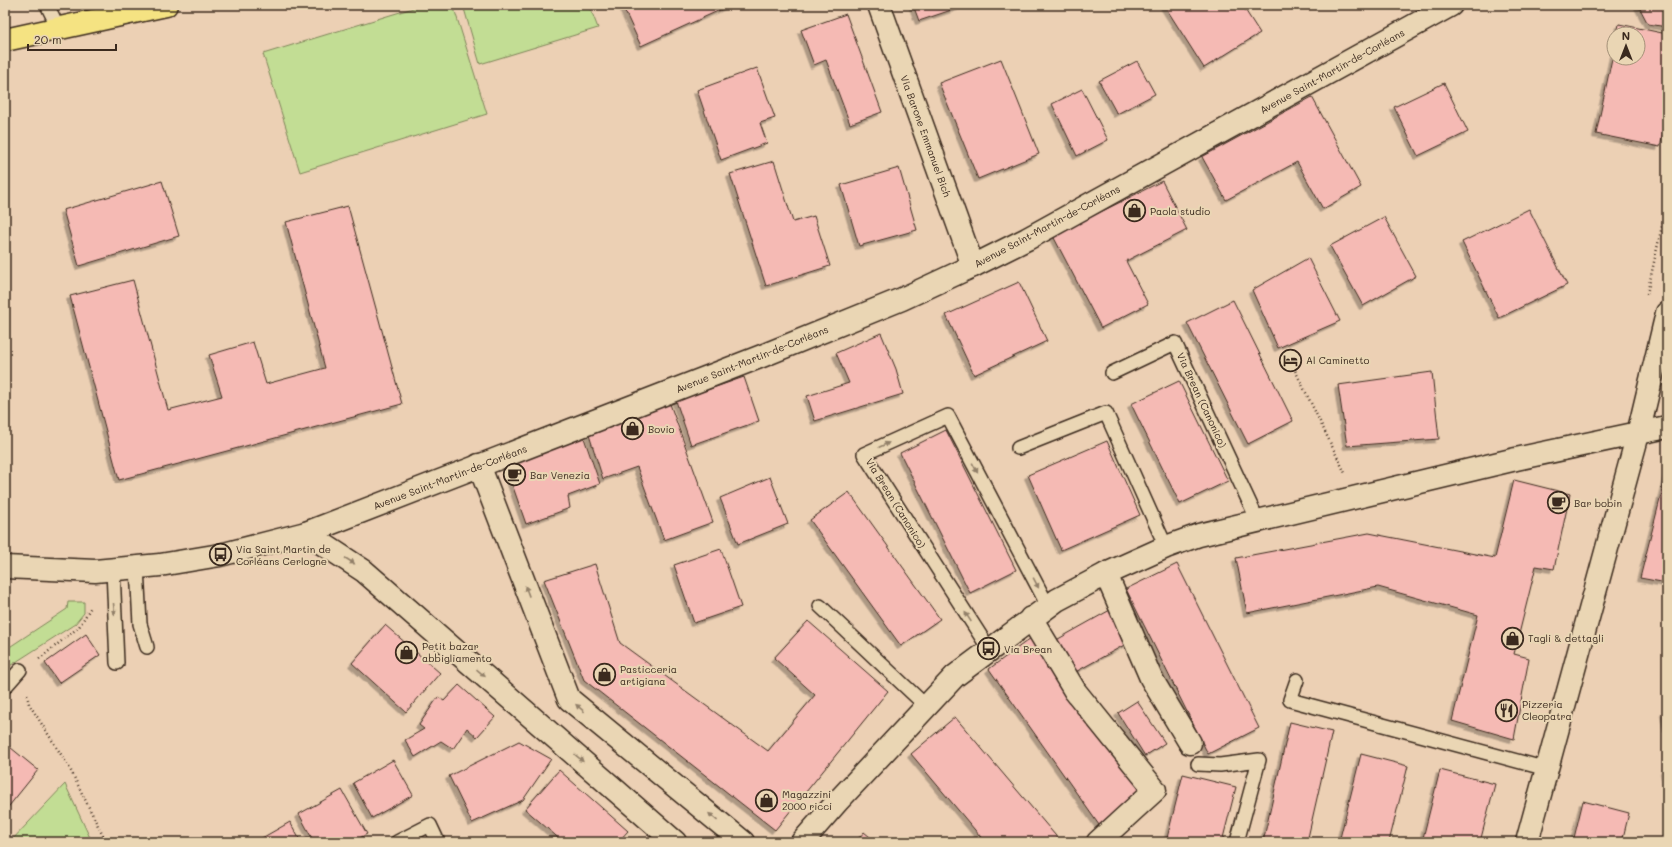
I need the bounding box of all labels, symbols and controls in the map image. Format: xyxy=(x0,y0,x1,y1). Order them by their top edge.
street label: Avenue Saint-Martin-de-Corléans xyxy=(1257,25,1407,117)
scale bar xyxy=(28,26,116,52)
north arrow xyxy=(1606,26,1646,66)
text: N xyxy=(1622,28,1630,43)
text: 20 m xyxy=(34,31,62,47)
street label: Via Barone Emmanuel Bich xyxy=(897,73,955,199)
street label: Avenue Saint-Martin-de-Corléans xyxy=(972,181,1123,271)
shop icon: Paola studio xyxy=(1122,198,1148,224)
place label: Paola studio xyxy=(1150,204,1210,218)
street label: Avenue Saint-Martin-de-Corléans xyxy=(674,322,831,396)
hotel icon: Al Caminetto xyxy=(1277,347,1303,373)
street label: Via Brean (Canonico) xyxy=(1174,350,1230,450)
place label: Al Caminetto xyxy=(1306,353,1370,367)
shop icon: Bovio xyxy=(619,416,645,442)
place label: Bovio xyxy=(648,422,674,436)
street label: Avenue Saint-Martin-de-Corléans xyxy=(371,441,529,513)
one-way arrow xyxy=(878,442,889,448)
street label: Via Brean (Canonico) xyxy=(863,455,929,551)
cafe icon: Bar Venezia xyxy=(502,462,528,488)
one-way arrow xyxy=(972,462,979,474)
place label: Bar Venezia xyxy=(530,468,590,482)
cafe icon: Bar bobin xyxy=(1546,490,1572,516)
place label: Bar bobin xyxy=(1574,496,1622,510)
bus stop icon: Via Saint Martin de Corléans Cerlogne xyxy=(207,542,233,568)
place label: Via Saint Martin de Corléans Cerlogne xyxy=(236,542,331,568)
one-way arrow xyxy=(344,558,356,565)
one-way arrow xyxy=(1032,578,1039,589)
one-way arrow xyxy=(524,584,530,596)
one-way arrow xyxy=(110,603,117,615)
one-way arrow xyxy=(964,612,972,622)
shop icon: Tagli & dettagli xyxy=(1499,625,1525,651)
place label: Tagli & dettagli xyxy=(1528,631,1604,645)
bus stop icon: Via Brean xyxy=(976,636,1002,662)
shop icon: Petit bazar abbigliamento xyxy=(394,639,420,665)
place label: Petit bazar abbigliamento xyxy=(422,639,492,665)
place label: Via Brean xyxy=(1004,642,1052,656)
shop icon: Pasticceria artigiana xyxy=(592,662,618,688)
place label: Pasticceria artigiana xyxy=(620,662,677,688)
one-way arrow xyxy=(476,668,486,677)
restaurant icon: Pizzeria Cleopatra xyxy=(1494,697,1520,723)
place label: Pizzeria Cleopatra xyxy=(1522,697,1572,723)
one-way arrow xyxy=(574,703,585,712)
one-way arrow xyxy=(574,754,584,763)
shop icon: Magazzini 2000 ricci xyxy=(754,787,780,813)
place label: Magazzini 2000 ricci xyxy=(782,787,832,813)
one-way arrow xyxy=(707,813,718,822)

